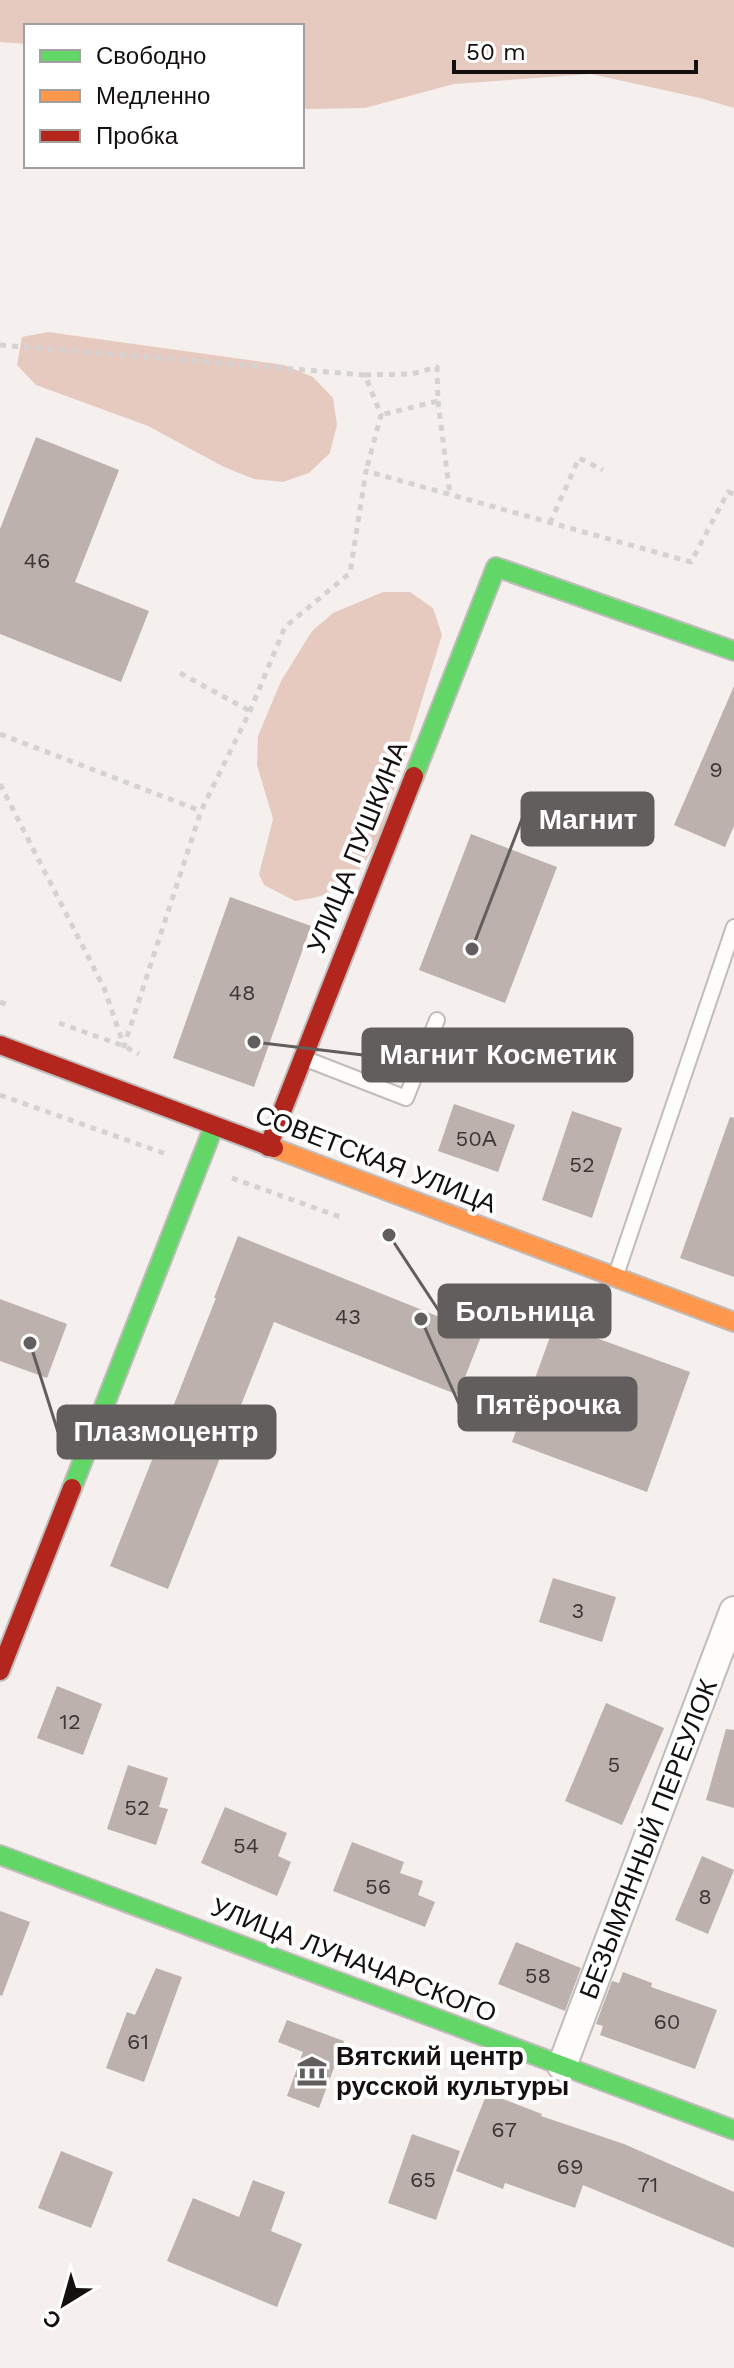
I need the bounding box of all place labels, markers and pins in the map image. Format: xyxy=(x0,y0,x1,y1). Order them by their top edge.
callout: Магнит xyxy=(522,793,653,845)
callout: Магнит Косметик xyxy=(363,1029,632,1081)
callout: Больница xyxy=(439,1285,610,1337)
callout: Пятёрочка xyxy=(459,1378,636,1430)
callout: Плазмоцентр xyxy=(58,1406,275,1458)
place label: Вятский центр русской культуры xyxy=(336,2041,569,2101)
museum icon: Вятский центр русской культуры xyxy=(295,2054,329,2088)

